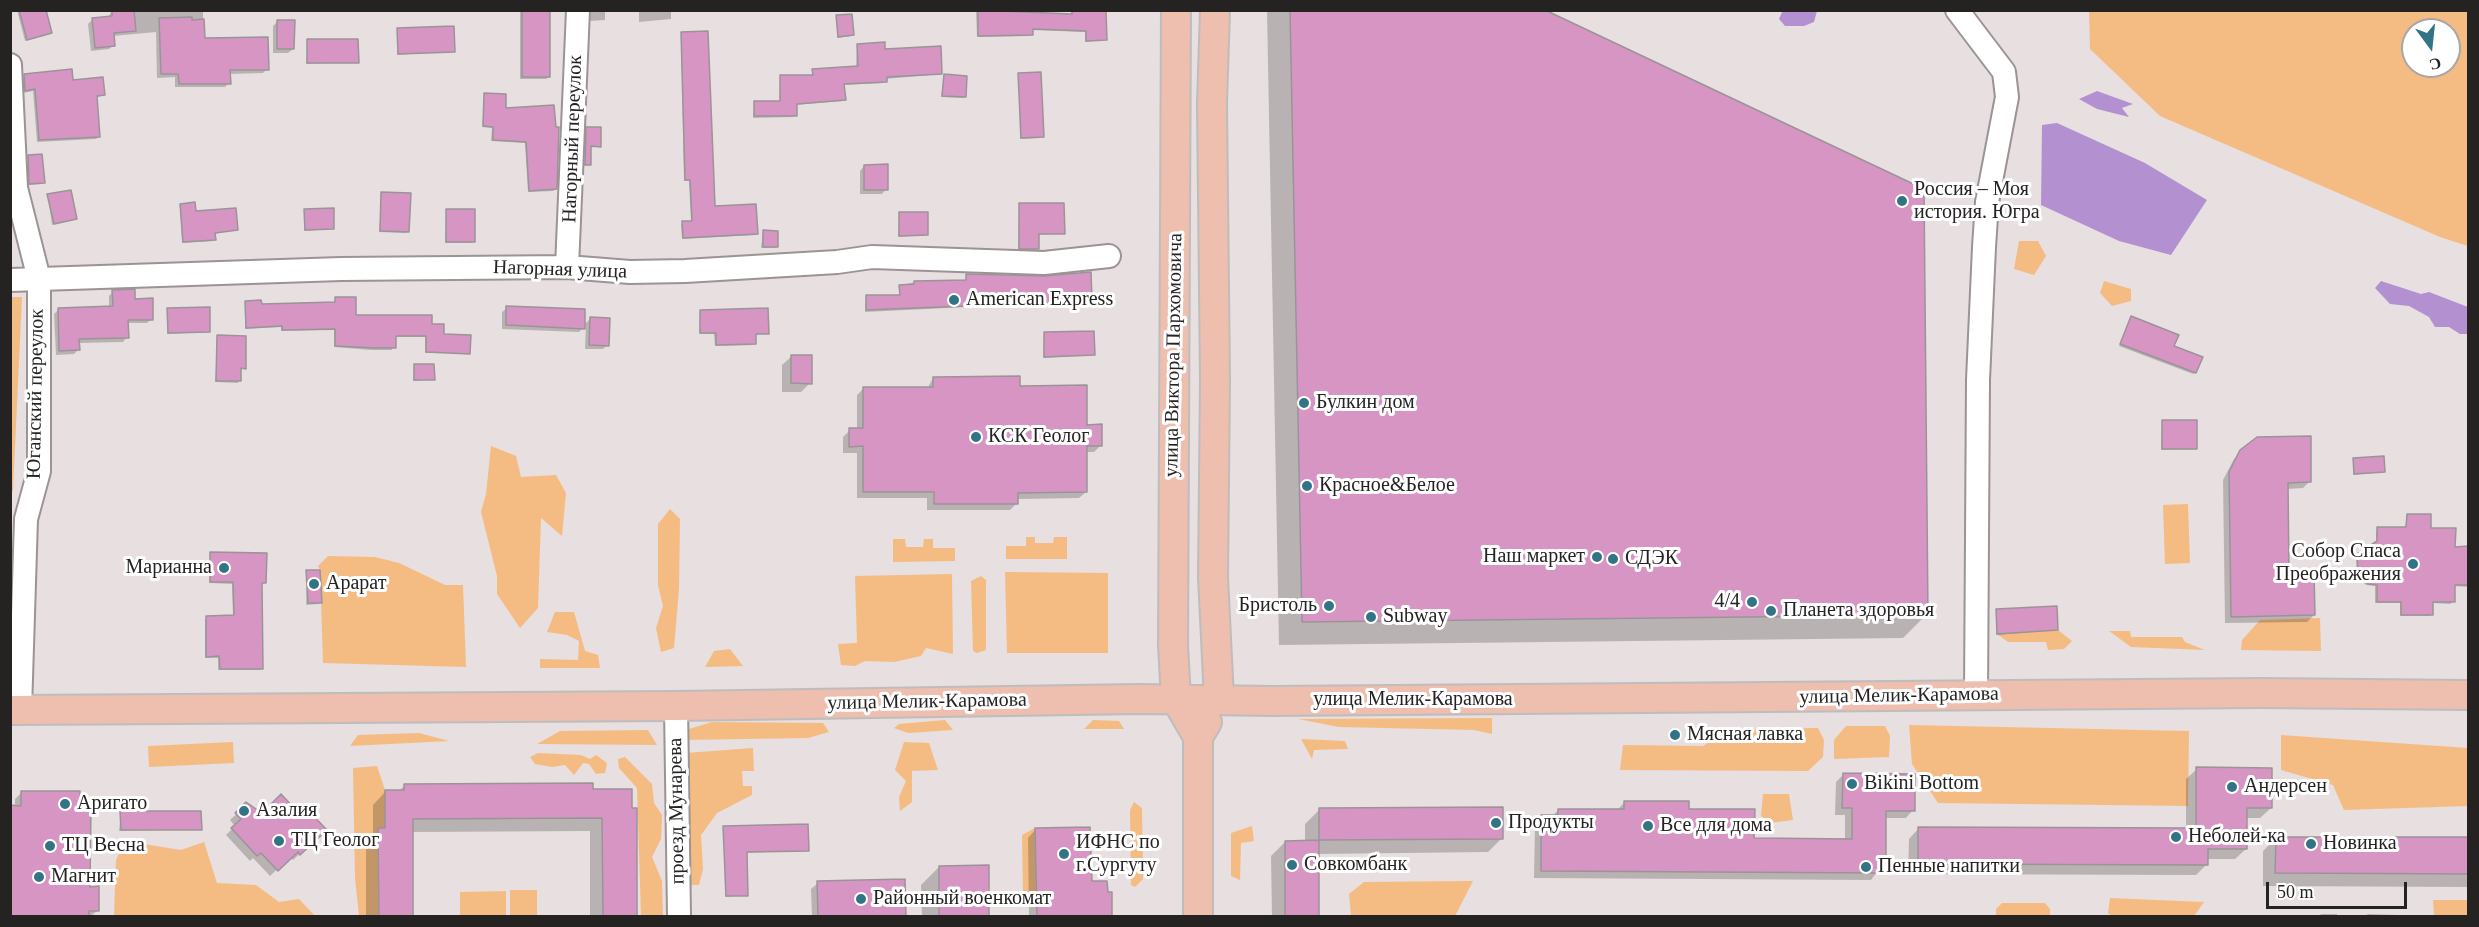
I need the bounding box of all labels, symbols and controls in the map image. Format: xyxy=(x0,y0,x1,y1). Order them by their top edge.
north arrow xyxy=(2401,18,2461,78)
text: С xyxy=(2427,54,2443,74)
street label: Нагорный переулок xyxy=(558,55,588,223)
place label: Россия – Моя история. Югра xyxy=(1914,178,2040,225)
marker: Россия – Моя история. Югра xyxy=(1895,194,1909,208)
street label: улица Виктора Пархомовича xyxy=(1160,233,1188,477)
street label: Нагорная улица xyxy=(493,256,627,284)
place label: American Express xyxy=(966,288,1113,312)
marker: American Express xyxy=(947,293,961,307)
street label: Юганский переулок xyxy=(23,309,49,479)
place label: Булкин дом xyxy=(1316,391,1415,415)
marker: Булкин дом xyxy=(1297,396,1311,410)
place label: КСК Геолог xyxy=(988,425,1089,449)
marker: КСК Геолог xyxy=(969,430,983,444)
place label: Красное&Белое xyxy=(1319,474,1455,498)
marker: Красное&Белое xyxy=(1300,479,1314,493)
place label: Собор Спаса Преображения xyxy=(2276,540,2401,587)
place label: Наш маркет xyxy=(1483,545,1585,569)
place label: СДЭК xyxy=(1625,547,1678,571)
marker: Наш маркет xyxy=(1590,550,1604,564)
marker: СДЭК xyxy=(1606,552,1620,566)
place label: Марианна xyxy=(125,556,212,580)
marker: Собор Спаса Преображения xyxy=(2406,557,2420,571)
marker: Марианна xyxy=(217,561,231,575)
place label: Арарат xyxy=(326,572,386,596)
marker: Арарат xyxy=(307,577,321,591)
place label: 4/4 xyxy=(1714,590,1740,614)
place label: Бристоль xyxy=(1239,594,1317,618)
marker: 4/4 xyxy=(1745,595,1759,609)
marker: Бристоль xyxy=(1322,599,1336,613)
place label: Планета здоровья xyxy=(1783,599,1934,623)
marker: Планета здоровья xyxy=(1764,604,1778,618)
place label: Subway xyxy=(1383,605,1447,629)
marker: Subway xyxy=(1364,610,1378,624)
street label: улица Мелик-Карамова xyxy=(1799,682,1999,710)
street label: улица Мелик-Карамова xyxy=(827,688,1027,716)
street label: улица Мелик-Карамова xyxy=(1313,688,1513,712)
place label: Мясная лавка xyxy=(1687,723,1803,747)
marker: Мясная лавка xyxy=(1668,728,1682,742)
street label: проезд Мунарева xyxy=(664,738,690,884)
place label: Bikini Bottom xyxy=(1864,772,1979,796)
place label: Андерсен xyxy=(2244,775,2327,799)
marker: Bikini Bottom xyxy=(1845,777,1859,791)
marker: Андерсен xyxy=(2225,780,2239,794)
place label: Аригато xyxy=(77,792,147,816)
marker: Аригато xyxy=(58,797,72,811)
place label: Азалия xyxy=(256,799,317,823)
marker: Азалия xyxy=(237,804,251,818)
place label: Продукты xyxy=(1508,811,1594,835)
place label: Все для дома xyxy=(1660,814,1772,838)
marker: Продукты xyxy=(1489,816,1503,830)
marker: Все для дома xyxy=(1641,819,1655,833)
place label: Неболей-ка xyxy=(2188,825,2286,849)
place label: ТЦ Геолог xyxy=(291,829,379,853)
marker: Неболей-ка xyxy=(2169,830,2183,844)
place label: ИФНС по г.Сургуту xyxy=(1076,831,1160,878)
place label: Новинка xyxy=(2323,832,2397,856)
place label: ТЦ Весна xyxy=(62,834,145,858)
marker: ТЦ Геолог xyxy=(272,834,286,848)
marker: Новинка xyxy=(2304,837,2318,851)
marker: ТЦ Весна xyxy=(43,839,57,853)
marker: ИФНС по г.Сургуту xyxy=(1057,847,1071,861)
place label: Совкомбанк xyxy=(1304,853,1407,877)
place label: Пенные напитки xyxy=(1878,855,2020,879)
marker: Совкомбанк xyxy=(1285,858,1299,872)
marker: Пенные напитки xyxy=(1859,860,1873,874)
place label: Магнит xyxy=(51,865,116,889)
marker: Магнит xyxy=(32,870,46,884)
scale bar xyxy=(2269,870,2410,908)
text: 50 m xyxy=(2277,882,2314,902)
place label: Районный военкомат xyxy=(873,887,1051,911)
marker: Районный военкомат xyxy=(854,892,868,906)

